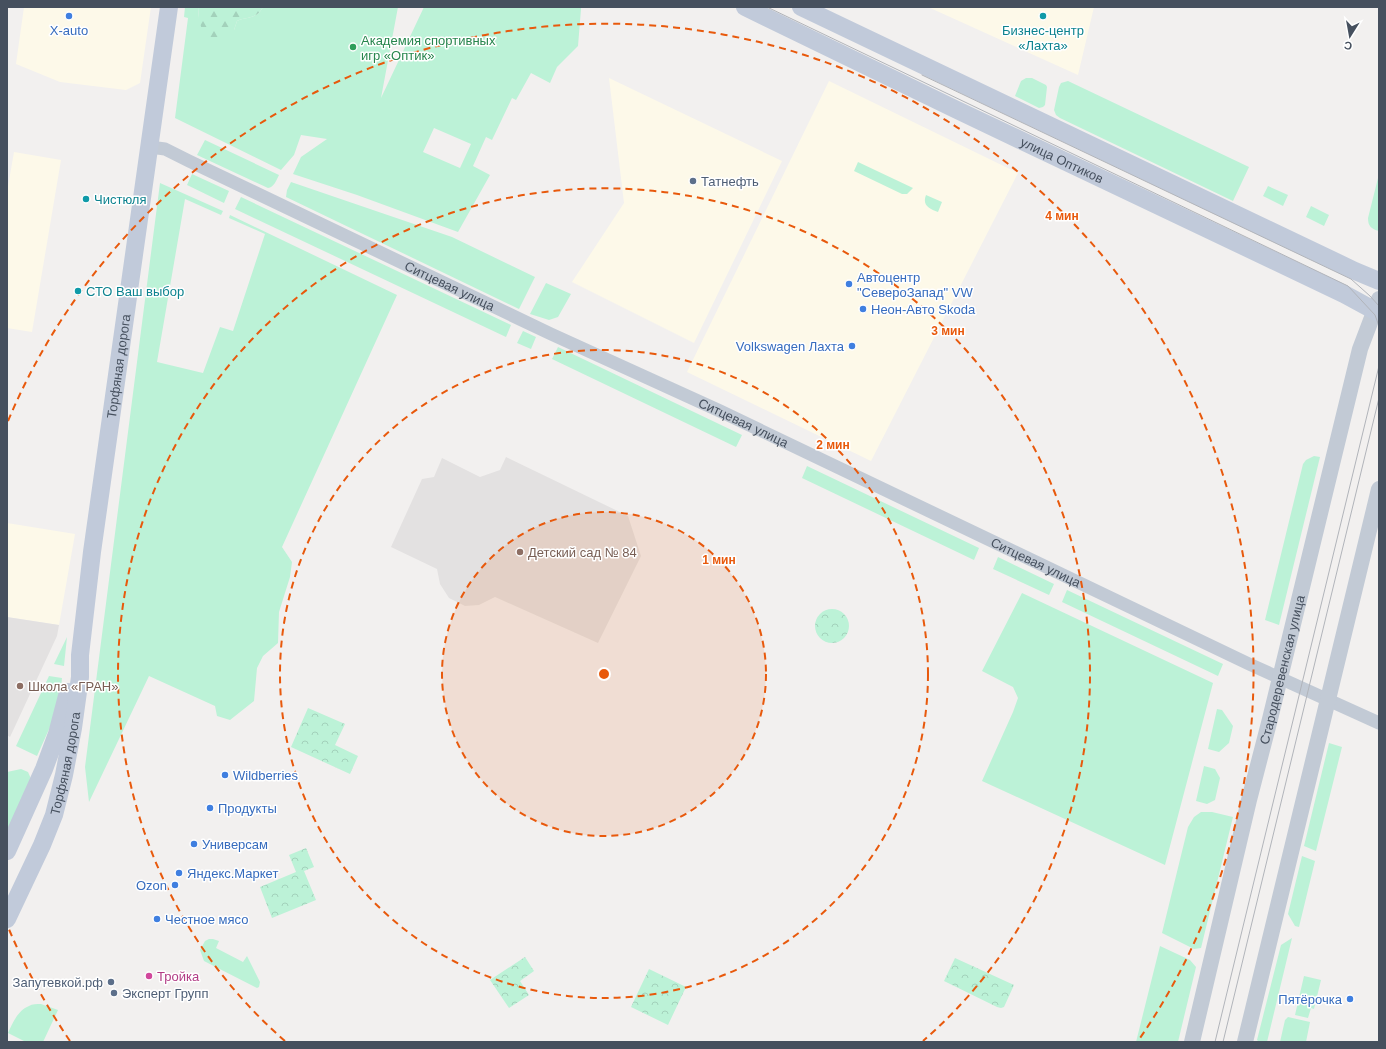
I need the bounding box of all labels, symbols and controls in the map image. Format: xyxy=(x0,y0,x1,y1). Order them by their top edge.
marker: X-auto xyxy=(64,11,74,21)
marker: Бизнес-центр «Лахта» xyxy=(1038,11,1048,21)
north arrow xyxy=(1330,16,1370,56)
place label: X-auto xyxy=(50,23,88,38)
place label: Бизнес-центр «Лахта» xyxy=(1002,23,1084,53)
place label: Академия спортивных игр «Оптик» xyxy=(361,33,496,63)
text: С xyxy=(1343,39,1353,52)
marker: Академия спортивных игр «Оптик» xyxy=(348,42,358,52)
street label: улица Оптиков xyxy=(1018,134,1106,186)
place label: Татнефть xyxy=(701,174,759,189)
marker: Татнефть xyxy=(688,176,698,186)
place label: Чистюля xyxy=(94,192,146,207)
marker: Чистюля xyxy=(81,194,91,204)
text: 4 мин xyxy=(1045,209,1079,223)
street label: Ситцевая улица xyxy=(403,258,498,314)
place label: Автоцентр "СевероЗапад" VW xyxy=(857,270,974,300)
marker: Автоцентр "СевероЗапад" VW xyxy=(844,279,854,289)
place label: СТО Ваш выбор xyxy=(86,284,184,299)
marker: СТО Ваш выбор xyxy=(73,286,83,296)
place label: Неон-Авто Skoda xyxy=(871,302,976,317)
marker: Неон-Авто Skoda xyxy=(858,304,868,314)
street label: Торфяная дорога xyxy=(103,312,133,419)
text: 3 мин xyxy=(931,324,965,338)
place label: Volkswagen Лахта xyxy=(736,339,845,354)
marker: Volkswagen Лахта xyxy=(847,341,857,351)
street label: Ситцевая улица xyxy=(696,395,792,450)
text: 2 мин xyxy=(816,438,850,452)
street label: Ситцевая улица xyxy=(989,534,1084,590)
place label: Детский сад № 84 xyxy=(528,545,637,560)
marker: Детский сад № 84 xyxy=(515,547,525,557)
text: 1 мин xyxy=(702,553,736,567)
street label: Стародеревенская улица xyxy=(1256,593,1308,746)
centre of rings xyxy=(597,667,611,681)
place label: Школа «ГРАН» xyxy=(28,679,118,694)
marker: Школа «ГРАН» xyxy=(15,681,25,691)
street label: Торфяная дорога xyxy=(47,710,83,817)
place label: Wildberries xyxy=(233,768,299,783)
marker: Wildberries xyxy=(220,770,230,780)
place label: Продукты xyxy=(218,801,277,816)
marker: Продукты xyxy=(205,803,215,813)
place label: Универсам xyxy=(202,837,268,852)
marker: Универсам xyxy=(189,839,199,849)
place label: Яндекс.Маркет xyxy=(187,866,278,881)
marker: Яндекс.Маркет xyxy=(174,868,184,878)
place label: Ozon xyxy=(136,878,167,893)
marker: Ozon xyxy=(170,880,180,890)
place label: Честное мясо xyxy=(165,912,248,927)
marker: Честное мясо xyxy=(152,914,162,924)
place label: Тройка xyxy=(157,969,200,984)
marker: Тройка xyxy=(144,971,154,981)
place label: Запутевкой.рф xyxy=(13,975,103,990)
marker: Запутевкой.рф xyxy=(106,977,116,987)
place label: Эксперт Групп xyxy=(122,986,208,1001)
marker: Эксперт Групп xyxy=(109,988,119,998)
place label: Пятёрочка xyxy=(1278,992,1343,1007)
marker: Пятёрочка xyxy=(1345,994,1355,1004)

